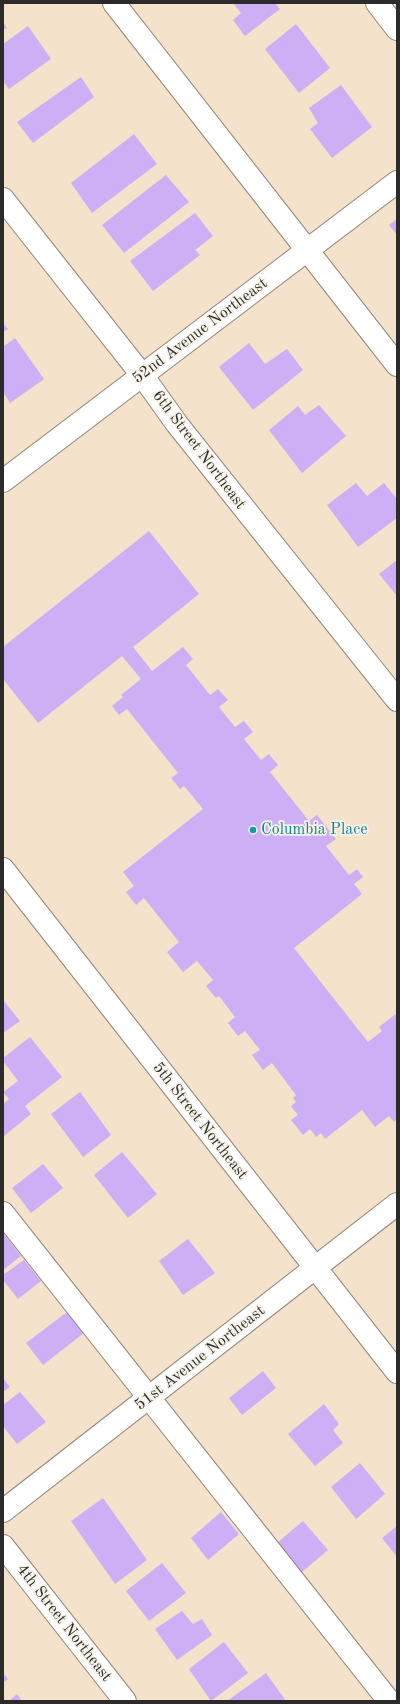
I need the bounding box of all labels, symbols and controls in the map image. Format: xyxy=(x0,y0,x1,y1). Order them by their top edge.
street label: 52nd Avenue Northeast xyxy=(129,274,271,388)
street label: 6th Street Northeast xyxy=(148,387,250,513)
place label: Columbia Place xyxy=(261,820,368,840)
marker: Columbia Place xyxy=(248,825,258,835)
street label: 5th Street Northeast xyxy=(148,1058,252,1184)
street label: 51st Avenue Northeast xyxy=(131,1301,269,1415)
street label: 4th Street Northeast xyxy=(12,1560,116,1686)

